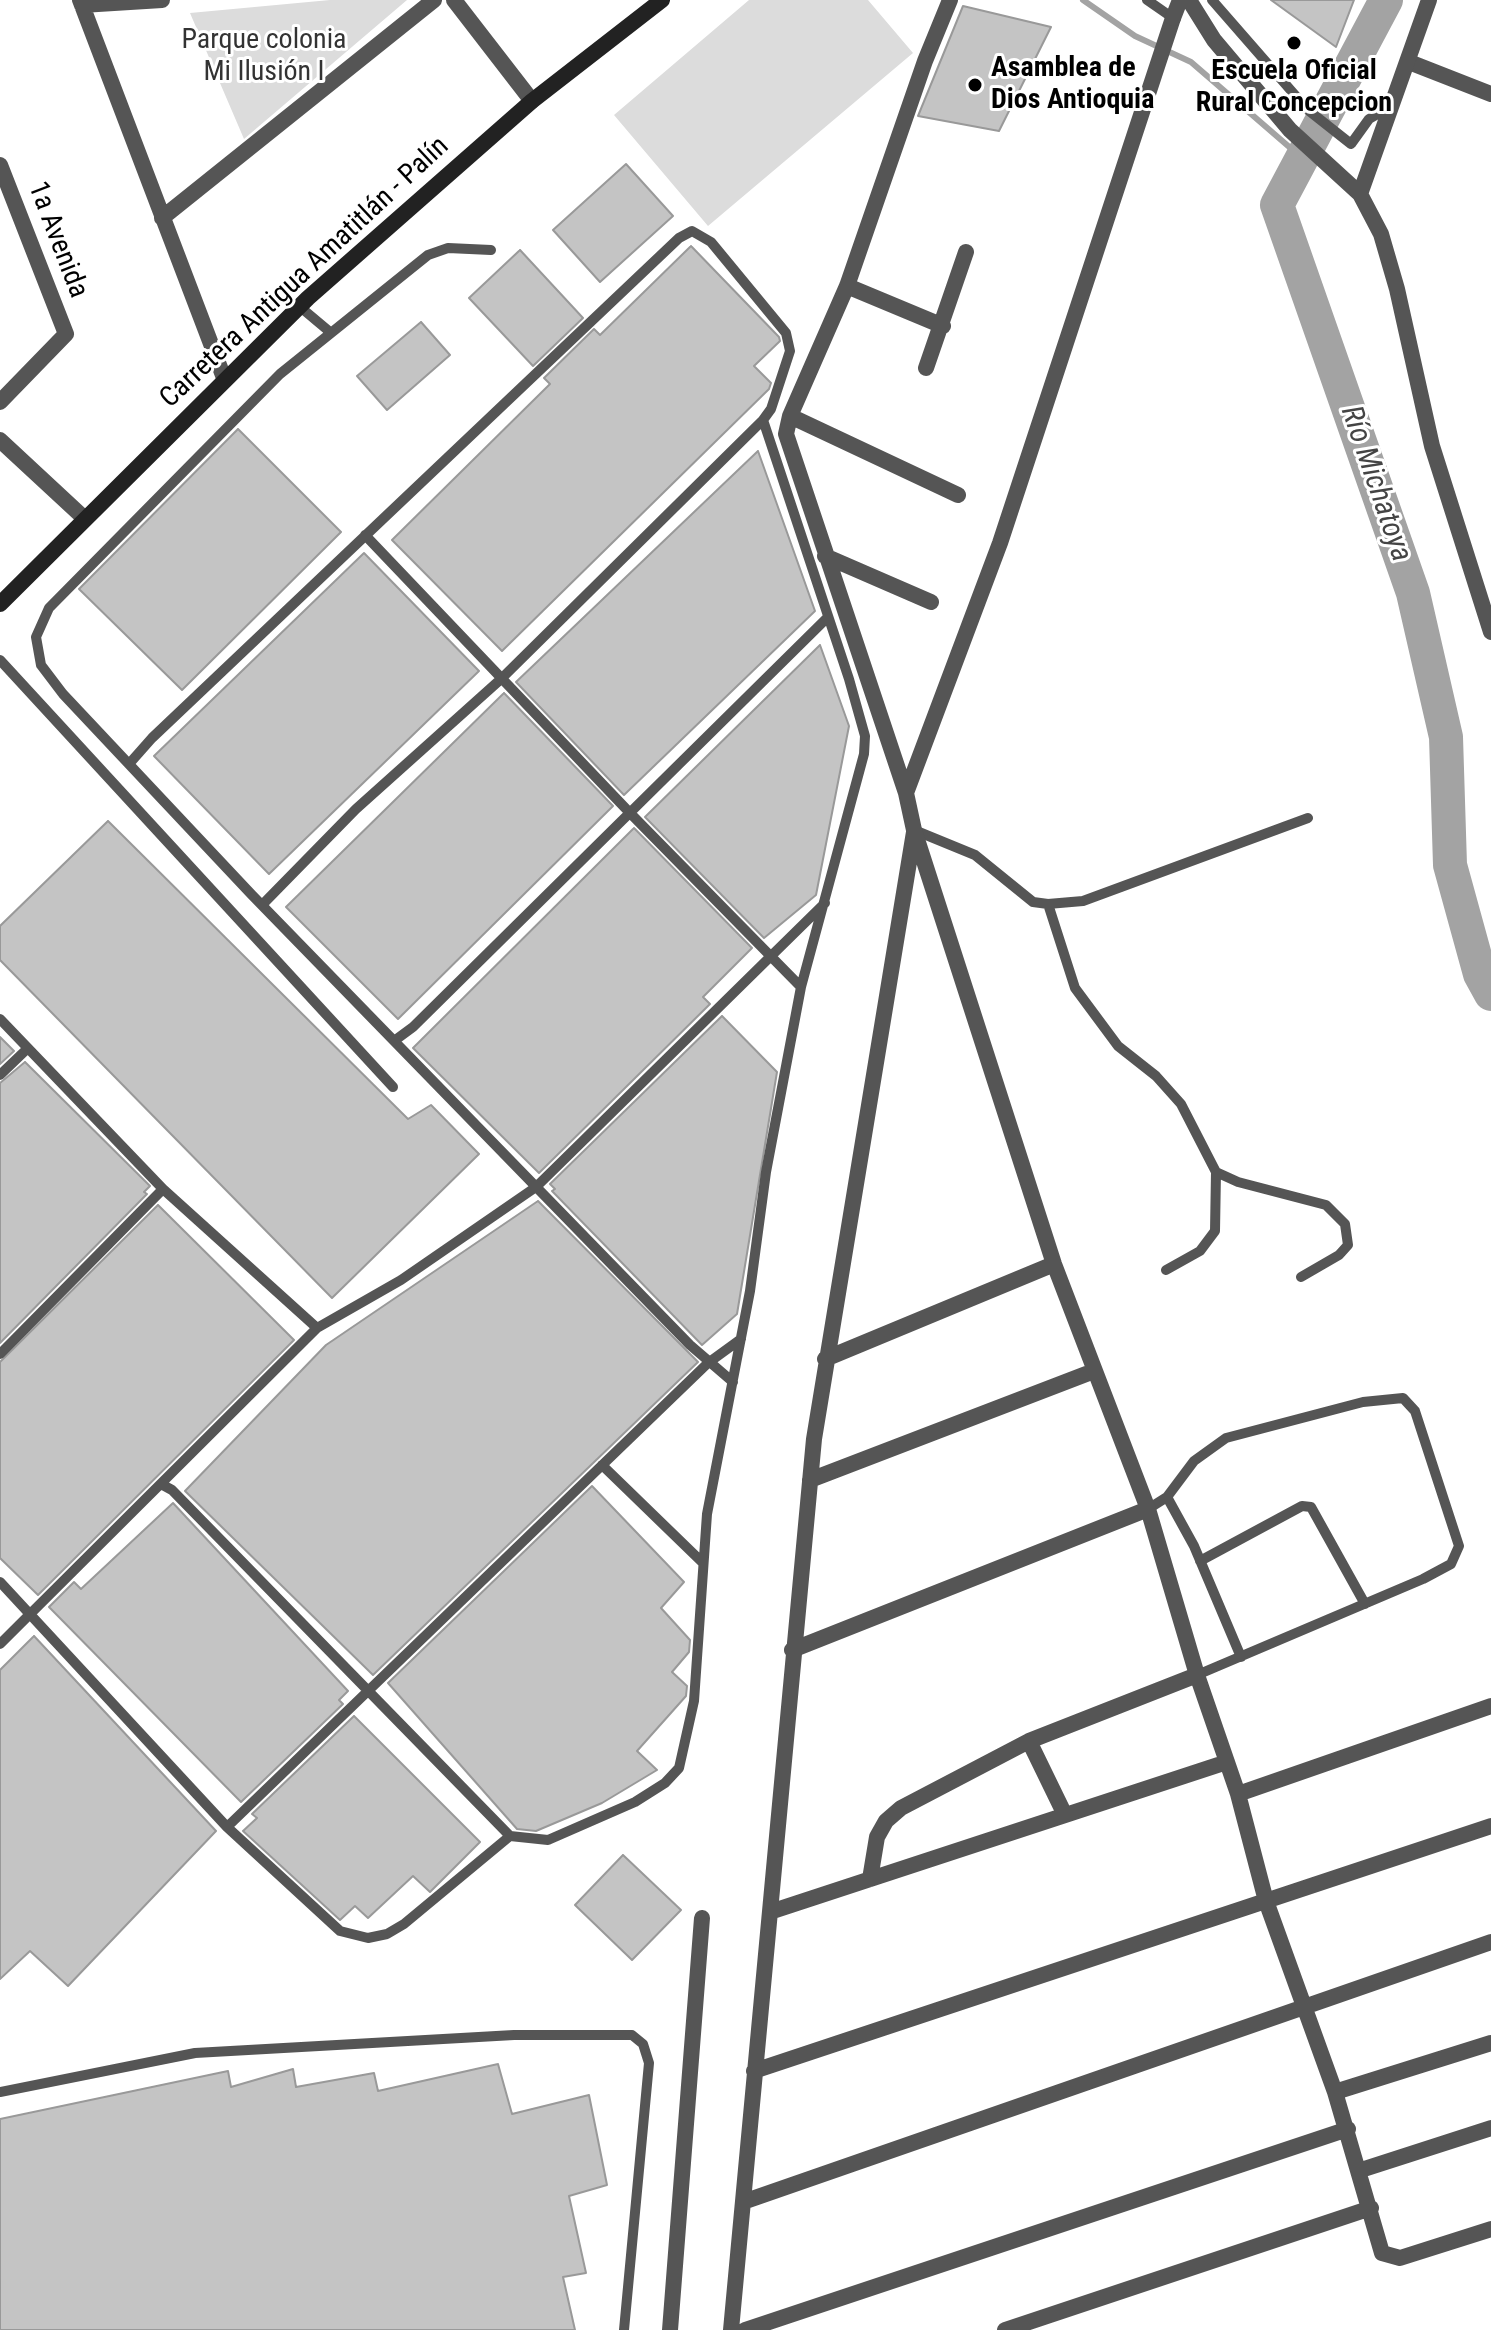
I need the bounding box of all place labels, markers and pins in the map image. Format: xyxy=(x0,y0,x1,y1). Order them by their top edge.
marker: Escuela Oficial Rural Concepcion xyxy=(1285,34,1303,52)
place label: Asamblea de Dios Antioquia xyxy=(991,52,1154,118)
place label: Escuela Oficial Rural Concepcion xyxy=(1196,55,1392,121)
marker: Asamblea de Dios Antioquia xyxy=(966,76,984,94)

